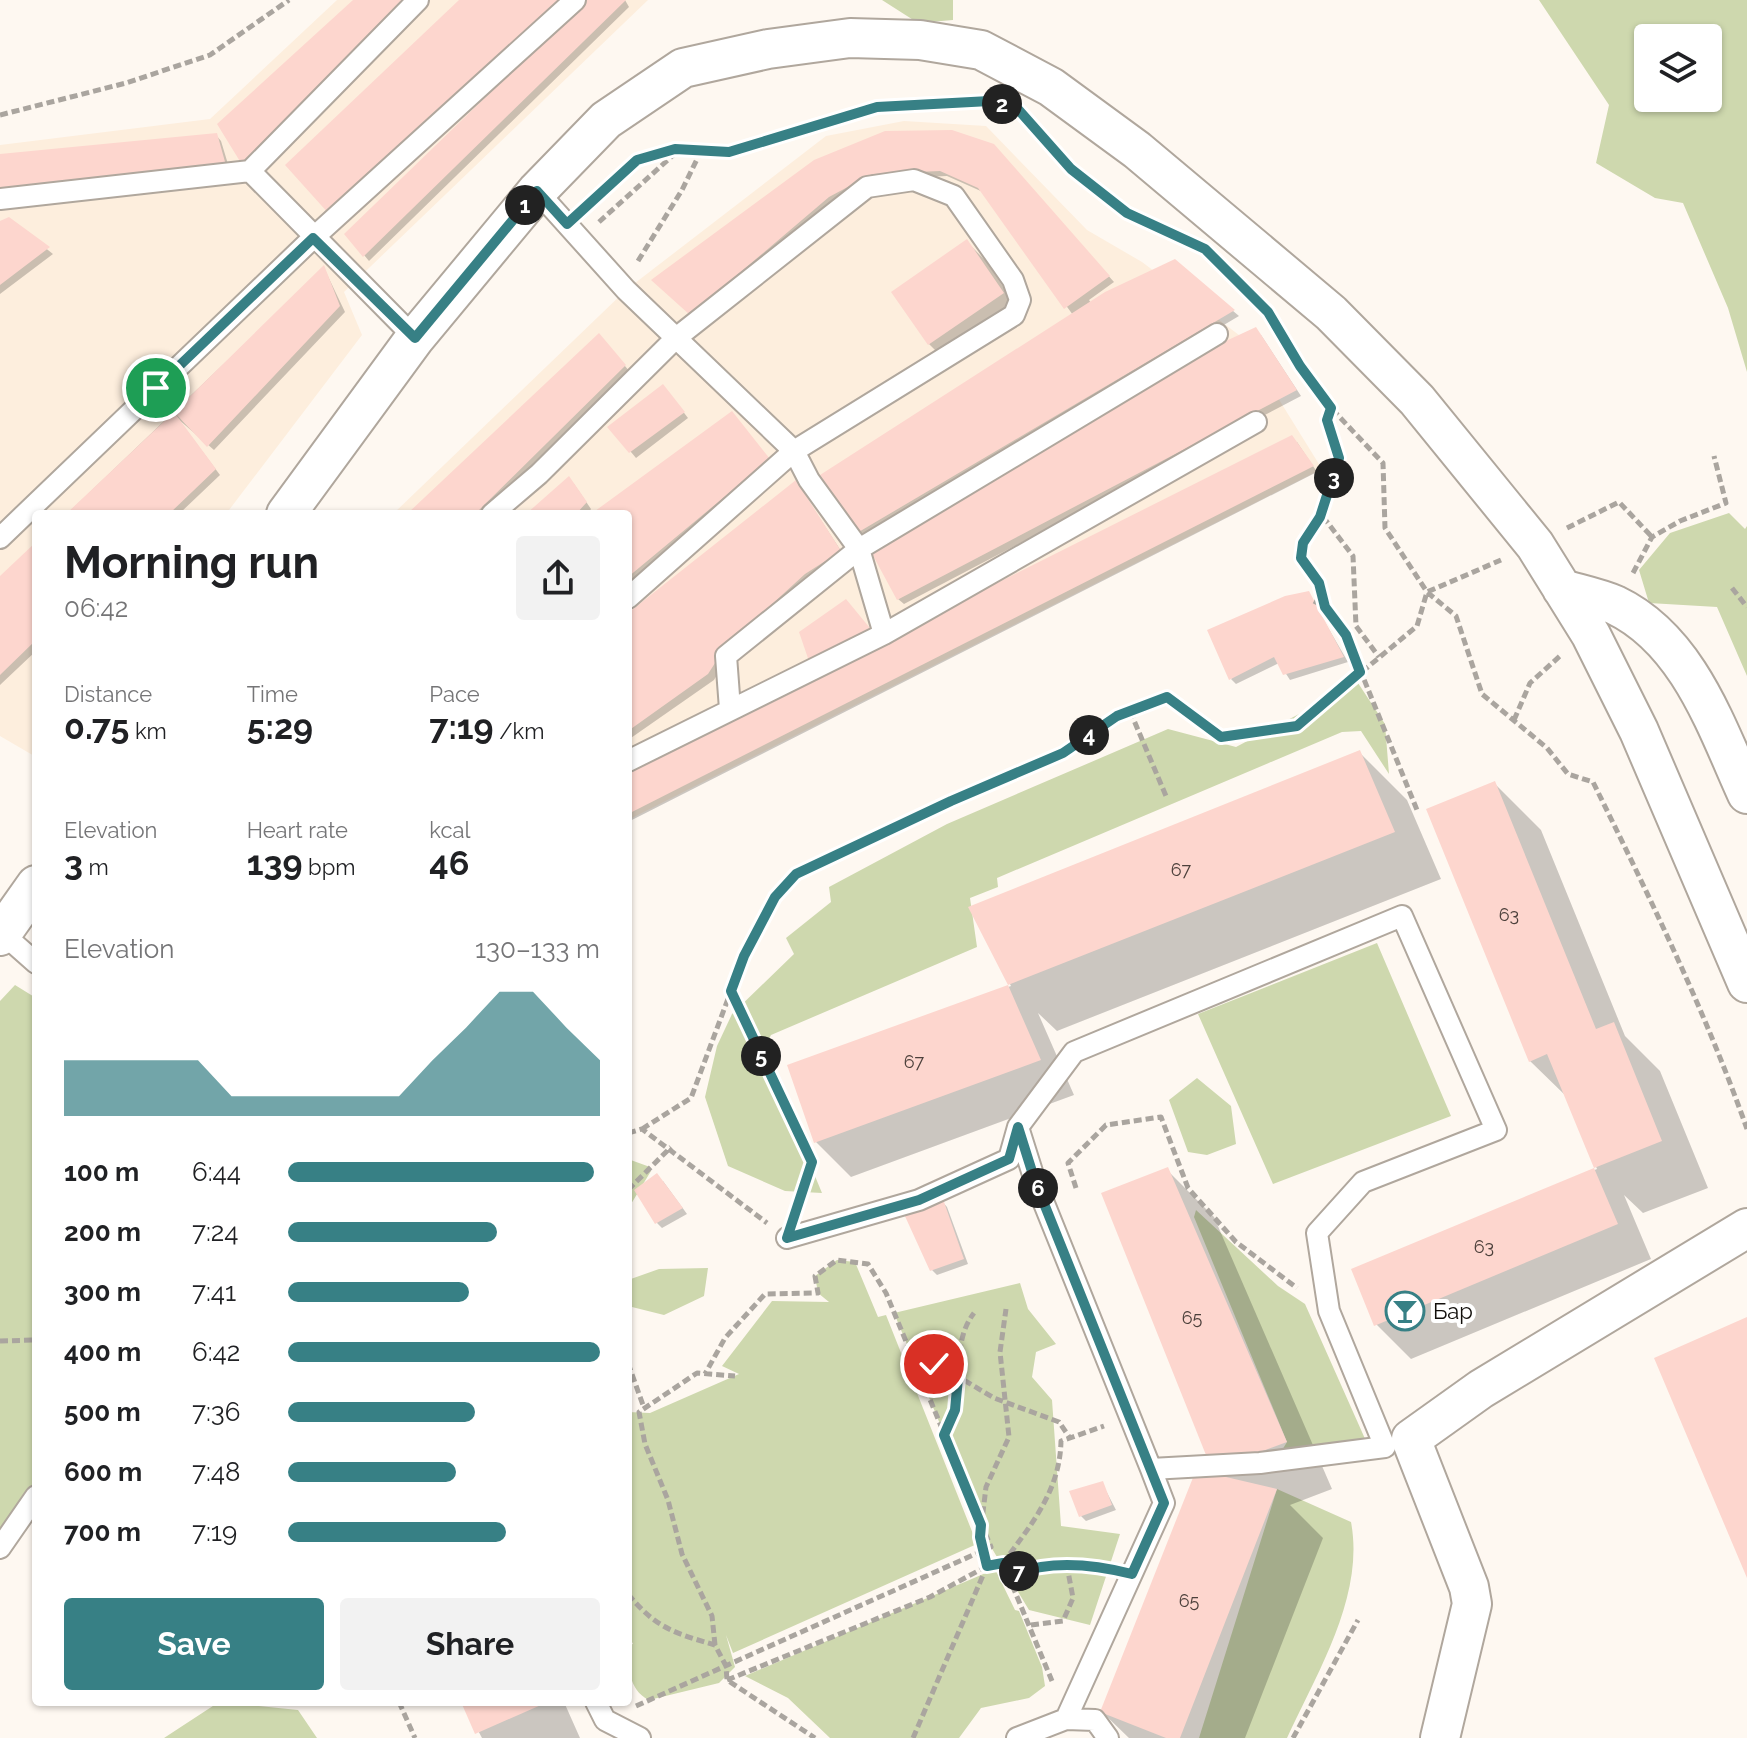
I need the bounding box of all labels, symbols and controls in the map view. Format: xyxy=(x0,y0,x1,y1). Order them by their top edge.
map controls xyxy=(1634,24,1722,112)
button: layers xyxy=(1634,24,1722,112)
pin: 2 xyxy=(982,84,1022,124)
text: 2 xyxy=(996,91,1008,117)
pin: 1 xyxy=(505,185,545,225)
text: 1 xyxy=(520,192,530,218)
pin xyxy=(122,354,190,422)
icon: arrive xyxy=(134,366,178,410)
pin: 3 xyxy=(1314,458,1354,498)
text: 3 xyxy=(1328,465,1340,491)
button: share xyxy=(516,536,600,620)
text: Morning run xyxy=(64,537,319,588)
text: 06:42 xyxy=(64,593,128,623)
text: Distance xyxy=(64,681,152,707)
text: Time xyxy=(247,681,298,707)
text: Pace xyxy=(429,681,480,707)
text: 0.75 xyxy=(64,707,129,747)
text: 5:29 xyxy=(247,707,313,747)
text: 7:19 xyxy=(429,707,494,747)
pin: 4 xyxy=(1069,715,1109,755)
text: km xyxy=(129,718,167,744)
text: /km xyxy=(494,718,544,744)
text: 4 xyxy=(1083,722,1095,748)
text: Elevation xyxy=(64,817,157,843)
text: Heart rate xyxy=(247,817,348,843)
text: kcal xyxy=(429,817,470,843)
text: 3 xyxy=(64,843,83,883)
text: 139 xyxy=(247,843,302,883)
text: 46 xyxy=(429,843,469,883)
text: m xyxy=(83,854,109,880)
text: bpm xyxy=(302,854,355,880)
house number: 67 xyxy=(1171,859,1192,880)
house number: 63 xyxy=(1499,904,1519,925)
text: Elevation xyxy=(64,934,174,964)
text: 130–133 m xyxy=(475,934,600,964)
pin: 5 xyxy=(741,1036,781,1076)
text: 5 xyxy=(755,1043,767,1069)
house number: 67 xyxy=(904,1051,925,1072)
text: 100 m xyxy=(64,1157,139,1187)
text: 6:44 xyxy=(192,1157,241,1187)
pin: 6 xyxy=(1018,1168,1058,1208)
text: 6 xyxy=(1031,1175,1045,1201)
text: 200 m xyxy=(64,1217,141,1247)
text: 7:24 xyxy=(192,1217,239,1247)
house number: 63 xyxy=(1474,1236,1494,1257)
text: 300 m xyxy=(64,1277,141,1307)
text: 7:41 xyxy=(192,1277,236,1307)
bar icon: Бар xyxy=(1384,1290,1426,1332)
place label: Бар xyxy=(1433,1298,1473,1324)
house number: 65 xyxy=(1182,1307,1203,1328)
pin xyxy=(900,1330,968,1398)
text: 400 m xyxy=(64,1337,141,1367)
text: 6:42 xyxy=(192,1337,240,1367)
icon: check xyxy=(912,1342,956,1386)
text: 500 m xyxy=(64,1397,141,1427)
text: 7:36 xyxy=(192,1397,240,1427)
text: 600 m xyxy=(64,1457,142,1487)
text: 7:48 xyxy=(192,1457,240,1487)
text: 700 m xyxy=(64,1517,141,1547)
text: 7:19 xyxy=(192,1517,237,1547)
pin: 7 xyxy=(999,1551,1039,1591)
text: 7 xyxy=(1013,1558,1025,1584)
house number: 65 xyxy=(1179,1590,1200,1611)
button: Save xyxy=(64,1598,324,1690)
button: Share xyxy=(340,1598,600,1690)

